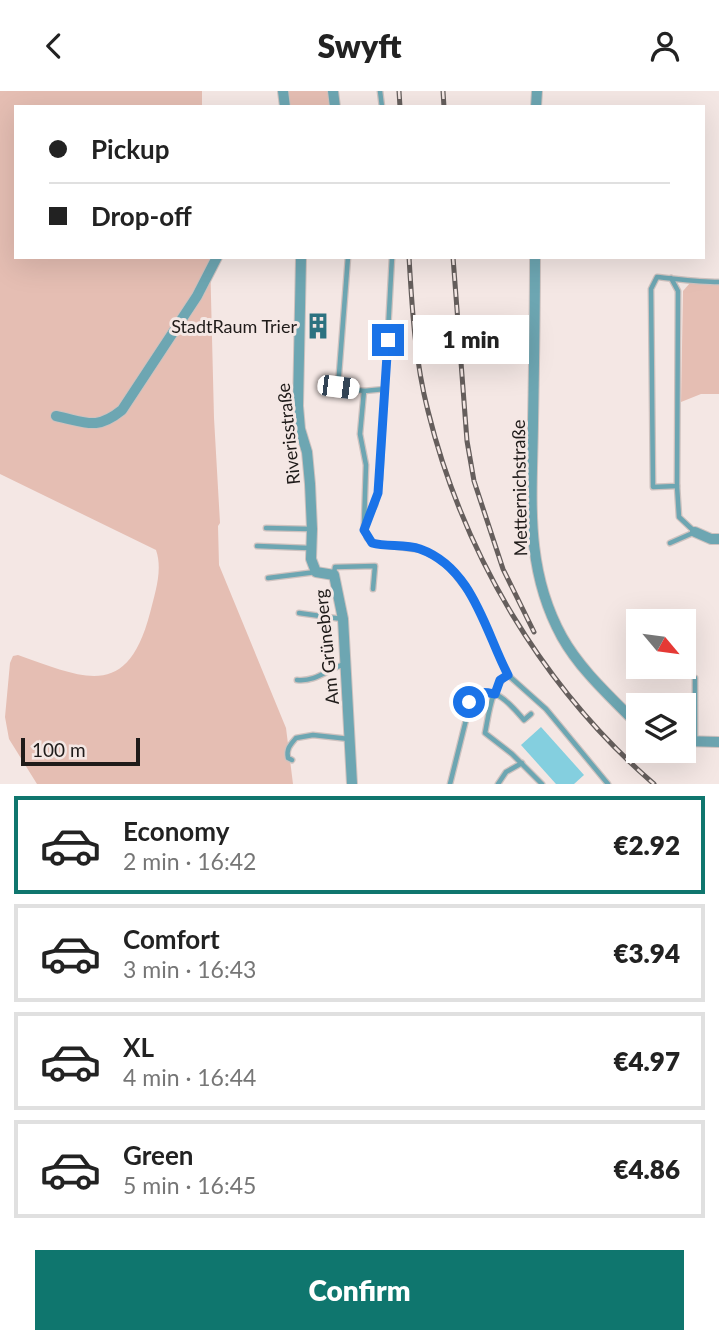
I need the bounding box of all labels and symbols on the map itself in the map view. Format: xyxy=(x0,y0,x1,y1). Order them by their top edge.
building icon: StadtRaum Trier xyxy=(303,311,333,341)
place label: StadtRaum Trier xyxy=(171,315,297,337)
callout: 1 min xyxy=(412,315,528,365)
route end xyxy=(372,324,404,356)
car xyxy=(316,374,361,400)
street label: Riverisstraße xyxy=(272,382,304,486)
street label: Metternichstraße xyxy=(507,419,531,557)
street label: Am Grüneberg xyxy=(309,588,343,706)
north arrow xyxy=(626,609,696,679)
route start xyxy=(453,686,485,718)
scale bar xyxy=(21,735,140,767)

